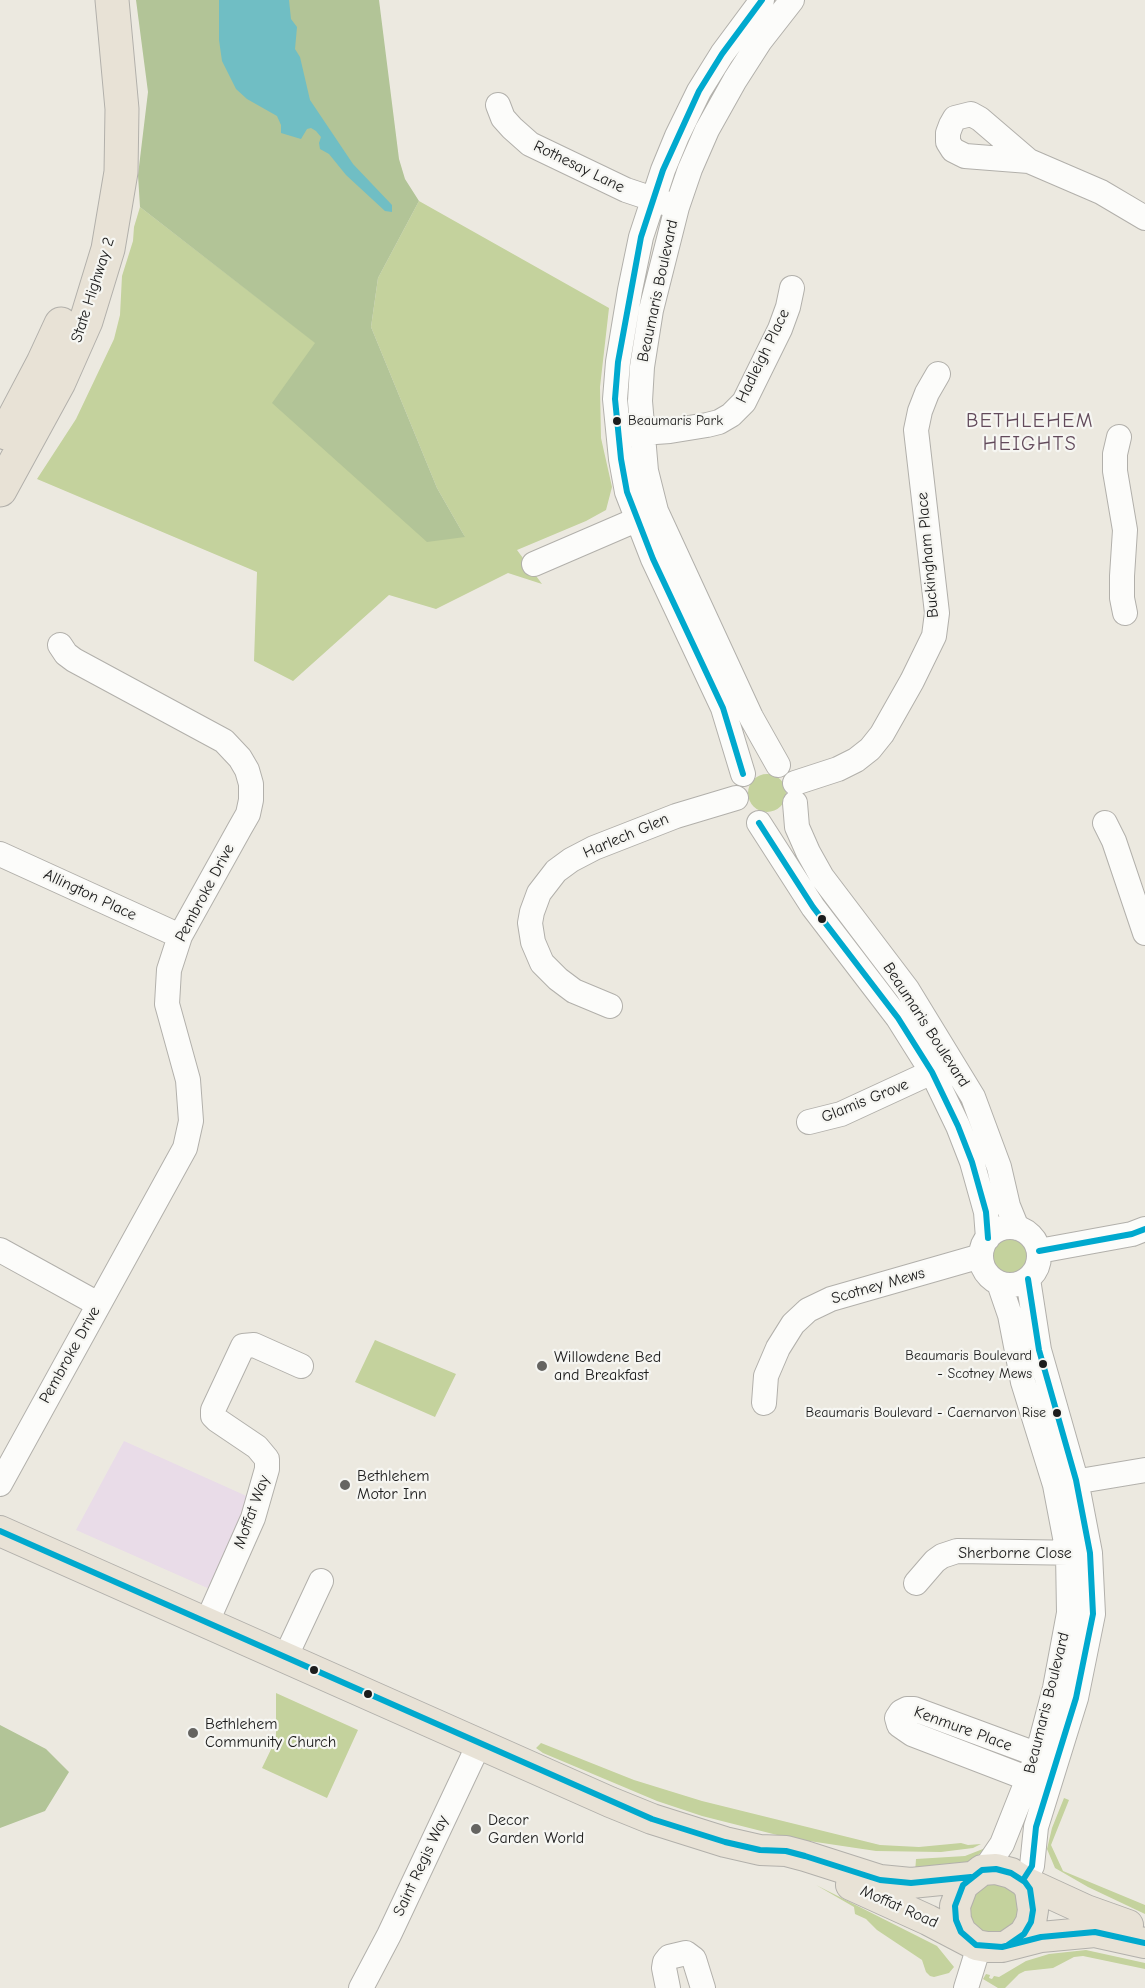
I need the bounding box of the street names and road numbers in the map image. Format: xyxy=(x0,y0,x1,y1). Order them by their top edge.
street label: Rothesay Lane xyxy=(530,137,628,197)
street label: Beaumaris Boulevard xyxy=(634,218,682,364)
street label: State Highway 2 xyxy=(67,235,119,345)
street label: Hadleigh Place xyxy=(732,306,794,406)
street label: Buckingham Place xyxy=(913,491,943,619)
street label: Harlech Glen xyxy=(580,809,672,863)
street label: Pembroke Drive xyxy=(171,841,239,945)
street label: Allington Place xyxy=(40,865,140,925)
street label: Beaumaris Boulevard xyxy=(878,959,974,1091)
street label: Glamis Grove xyxy=(819,1075,911,1127)
street label: Scotney Mews xyxy=(829,1263,927,1309)
street label: Pembroke Drive xyxy=(35,1303,105,1407)
street label: Moffat Way xyxy=(230,1473,274,1551)
street label: Sherborne Close xyxy=(958,1543,1072,1563)
street label: Beaumaris Boulevard xyxy=(1020,1630,1074,1776)
street label: Kenmure Place xyxy=(911,1702,1015,1756)
street label: Saint Regis Way xyxy=(389,1812,453,1920)
street label: Moffat Road xyxy=(857,1881,941,1933)

